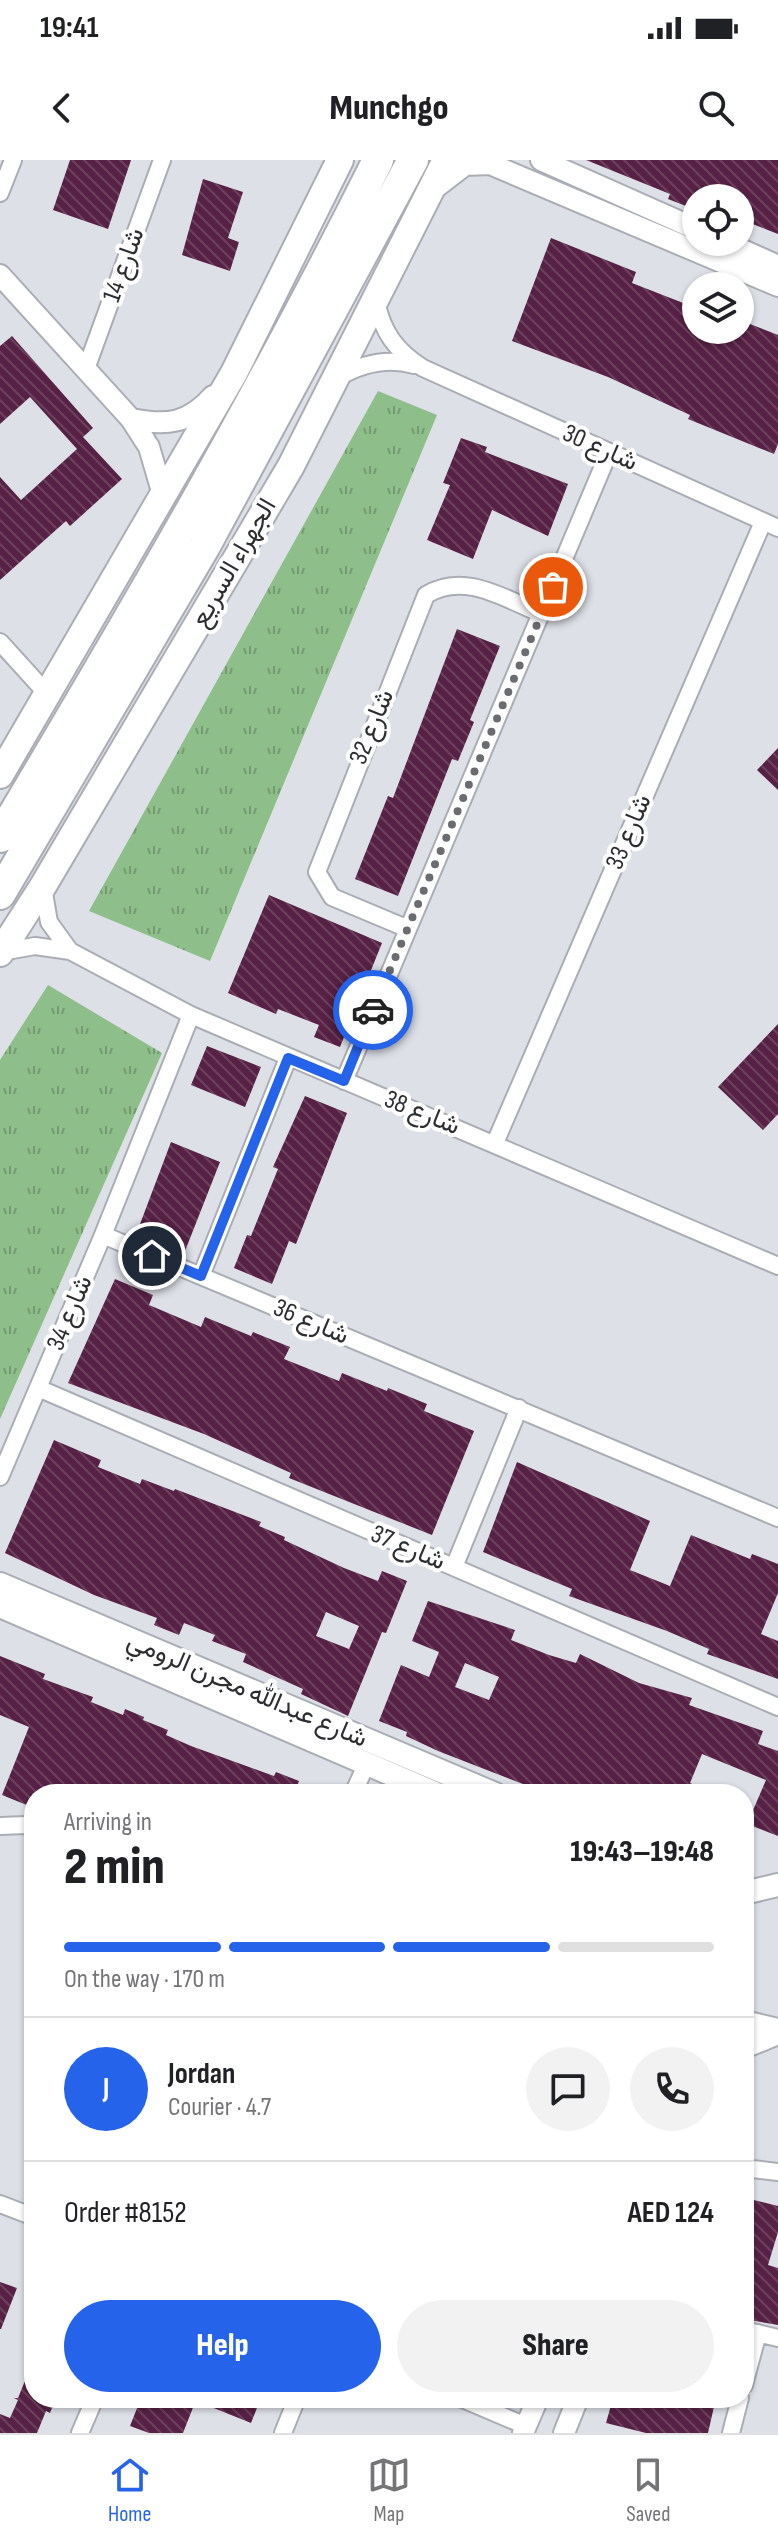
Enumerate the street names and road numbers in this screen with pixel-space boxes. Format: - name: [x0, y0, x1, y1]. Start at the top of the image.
- street label: شارع 14: [96, 224, 153, 307]
- street label: شارع 30: [557, 418, 642, 479]
- street label: الجهراء السريع: [185, 493, 284, 634]
- street label: شارع 32: [343, 685, 402, 769]
- street label: شارع 33: [599, 790, 659, 874]
- street label: شارع 38: [379, 1084, 464, 1143]
- street label: شارع 34: [40, 1271, 100, 1355]
- street label: شارع 36: [268, 1292, 353, 1353]
- street label: شارع 37: [366, 1519, 450, 1578]
- street label: شارع عبدالله مجرن الرومي: [121, 1624, 372, 1758]

